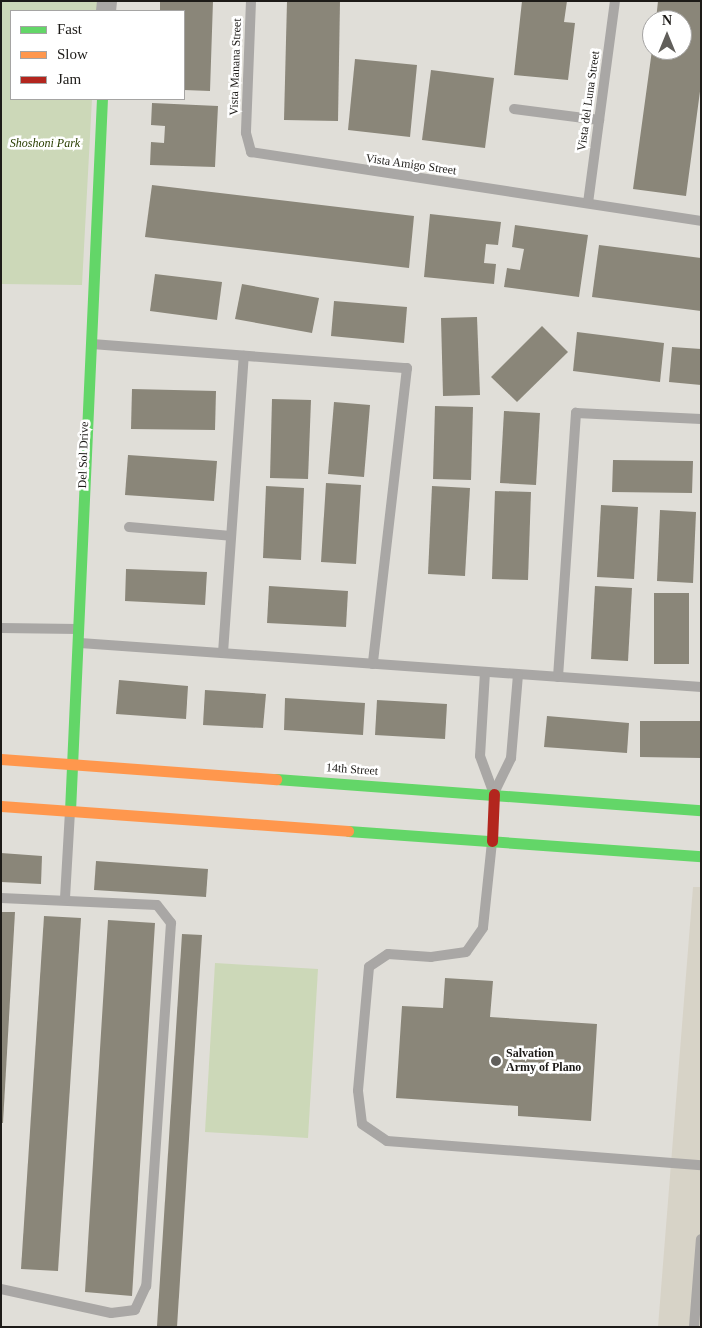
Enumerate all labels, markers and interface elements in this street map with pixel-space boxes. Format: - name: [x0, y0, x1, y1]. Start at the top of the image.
- legend: [10, 10, 185, 100]
- north arrow: [642, 10, 692, 60]
- text: N: [662, 13, 672, 28]
- street label: Vista Manana Street: [227, 18, 245, 116]
- text: Fast: [57, 21, 82, 37]
- text: Slow: [57, 46, 88, 62]
- street label: Vista del Luna Street: [575, 50, 603, 152]
- text: Jam: [57, 71, 81, 87]
- park label: Shoshoni Park: [10, 137, 80, 151]
- street label: Vista Amigo Street: [364, 151, 458, 179]
- street label: Del Sol Drive: [76, 421, 92, 489]
- street label: 14th Street: [325, 761, 379, 779]
- place label: Salvation Army of Plano: [506, 1047, 581, 1075]
- marker: Salvation Army of Plano: [490, 1055, 502, 1067]

